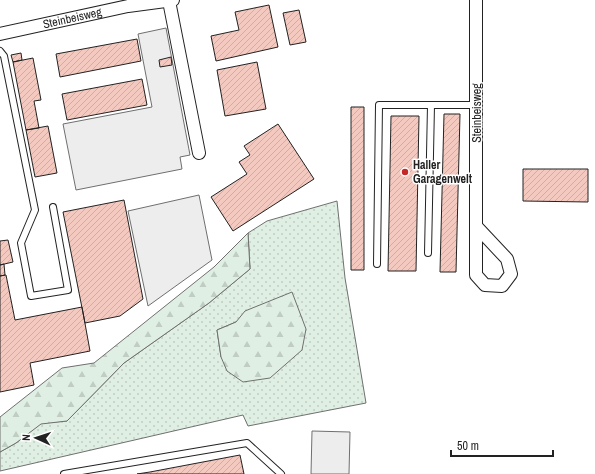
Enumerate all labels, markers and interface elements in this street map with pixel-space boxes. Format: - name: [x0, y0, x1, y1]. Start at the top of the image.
- street label: Steinbeisweg: [41, 4, 104, 32]
- street label: Steinbeisweg: [469, 83, 485, 143]
- place label: Haller Garagenwelt: [413, 157, 473, 187]
- marker: Haller Garagenwelt: [400, 167, 410, 177]
- north arrow: [16, 418, 56, 458]
- scale bar: [451, 432, 553, 458]
- text: N: [19, 434, 33, 441]
- text: 50 m: [457, 438, 479, 454]

